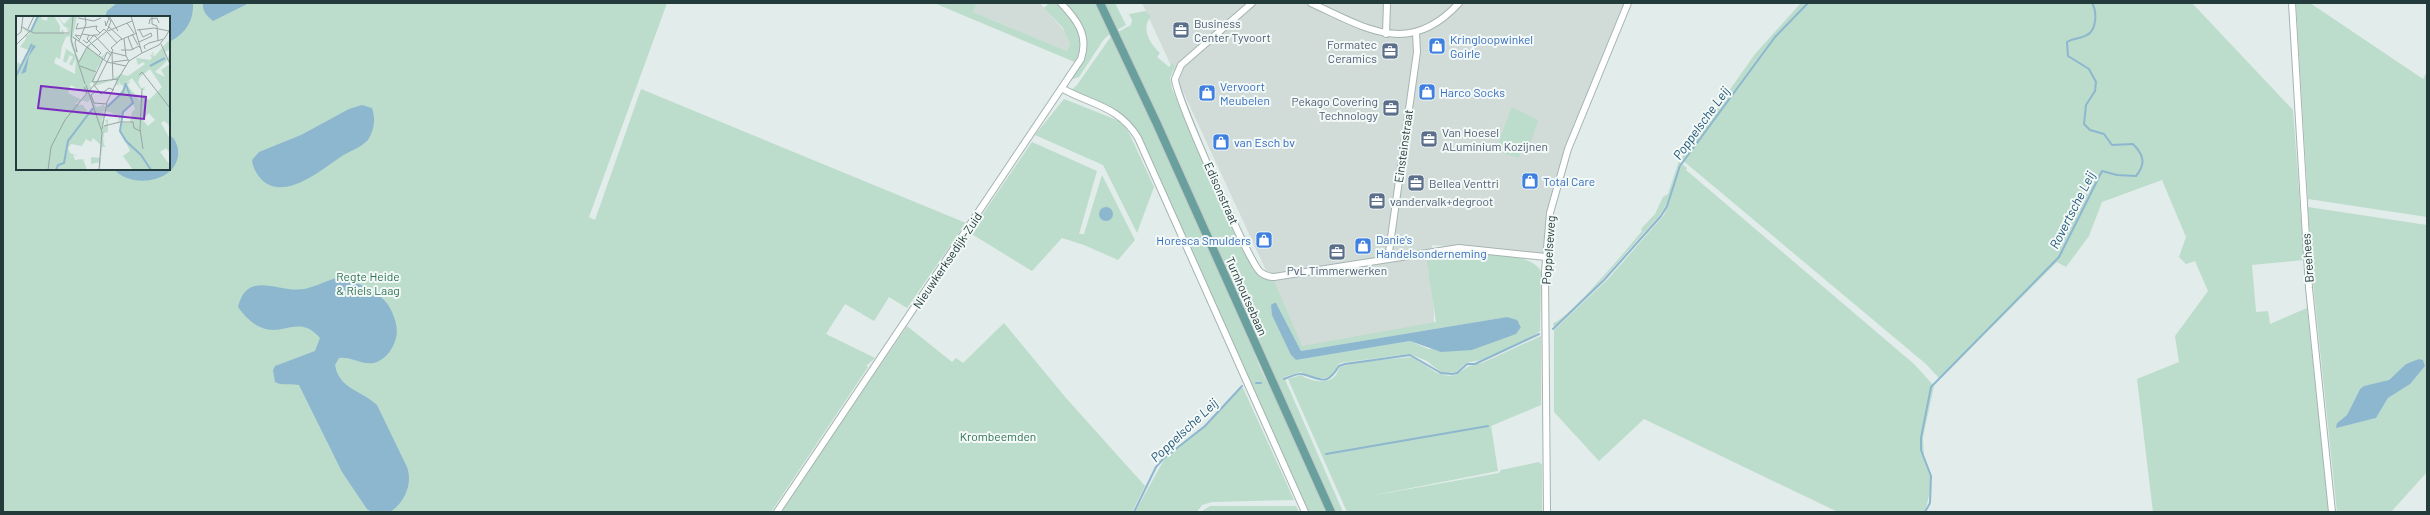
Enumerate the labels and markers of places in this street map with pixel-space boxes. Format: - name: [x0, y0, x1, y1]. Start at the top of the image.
- place label: Business Center Tyvoort: [1194, 16, 1271, 44]
- office icon: Business Center Tyvoort: [1171, 20, 1191, 40]
- place label: Kringloopwinkel Goirle: [1450, 32, 1533, 60]
- shop icon: Kringloopwinkel Goirle: [1427, 36, 1447, 56]
- place label: Formatec Ceramics: [1327, 37, 1377, 65]
- office icon: Formatec Ceramics: [1380, 41, 1400, 61]
- place label: Vervoort Meubelen: [1220, 79, 1270, 107]
- shop icon: Harco Socks: [1417, 82, 1437, 102]
- shop icon: Vervoort Meubelen: [1197, 83, 1217, 103]
- place label: Harco Socks: [1440, 85, 1505, 99]
- place label: Pekago Covering Technology: [1292, 94, 1378, 122]
- office icon: Pekago Covering Technology: [1381, 98, 1401, 118]
- place label: Van Hoesel ALuminium Kozijnen: [1442, 125, 1548, 153]
- office icon: Van Hoesel ALuminium Kozijnen: [1419, 129, 1439, 149]
- shop icon: van Esch bv: [1211, 132, 1231, 152]
- place label: van Esch bv: [1234, 135, 1295, 149]
- shop icon: Total Care: [1520, 171, 1540, 191]
- office icon: Bellea Venttri: [1406, 173, 1426, 193]
- place label: Total Care: [1543, 174, 1595, 188]
- place label: Bellea Venttri: [1429, 176, 1499, 190]
- office icon: vandervalk+degroot: [1367, 191, 1387, 211]
- place label: vandervalk+degroot: [1390, 194, 1493, 208]
- shop icon: Horesca Smulders: [1254, 230, 1274, 250]
- place label: Danie's Handelsonderneming: [1376, 232, 1487, 260]
- place label: Horesca Smulders: [1156, 233, 1251, 247]
- shop icon: Danie's Handelsonderneming: [1353, 236, 1373, 256]
- office icon: PvL Timmerwerken: [1327, 242, 1347, 262]
- place label: PvL Timmerwerken: [1287, 263, 1387, 277]

